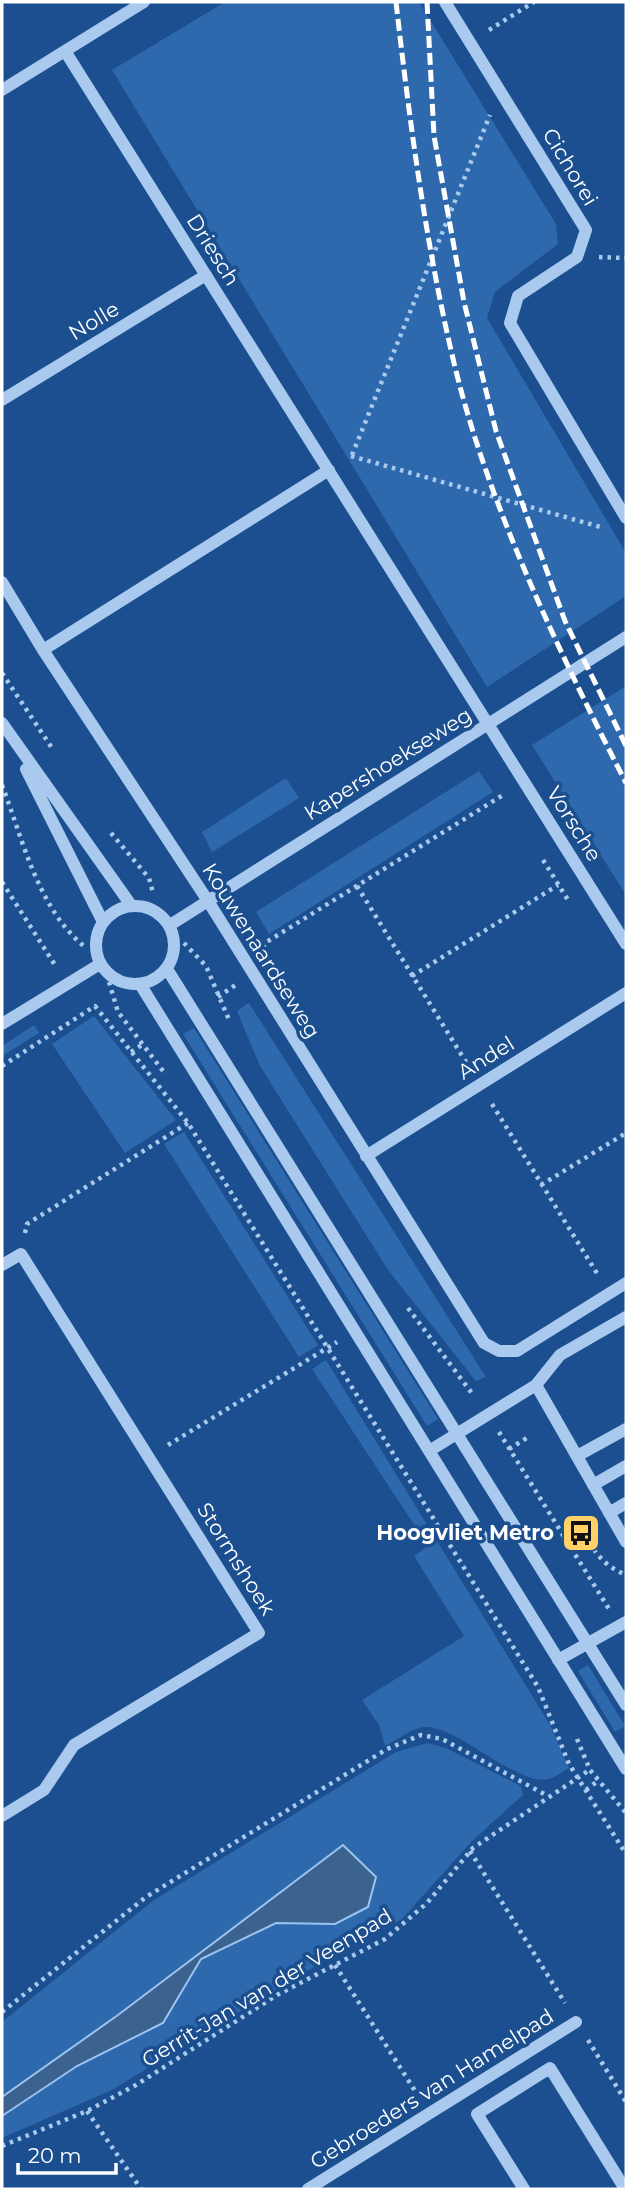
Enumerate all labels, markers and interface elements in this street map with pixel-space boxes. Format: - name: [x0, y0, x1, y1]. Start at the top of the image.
- street label: Cichorei: [538, 123, 603, 210]
- street label: Driesch: [182, 209, 245, 290]
- street label: Nolle: [64, 296, 123, 345]
- street label: Kapershoekseweg: [299, 702, 476, 825]
- street label: Vorsche: [542, 782, 607, 866]
- street label: Kouwenaardseweg: [197, 859, 326, 1043]
- street label: Andel: [453, 1031, 519, 1085]
- street label: Stormshoek: [192, 1498, 281, 1620]
- bus stop icon: Hoogvliet Metro: [560, 1512, 602, 1554]
- place label: Hoogvliet Metro: [376, 1520, 554, 1545]
- street label: Gerrit-Jan van der Veenpad: [137, 1903, 396, 2072]
- street label: Gebroeders van Hamelpad: [305, 2003, 558, 2174]
- scale bar: [18, 2132, 116, 2176]
- text: 20 m: [28, 2143, 82, 2168]

